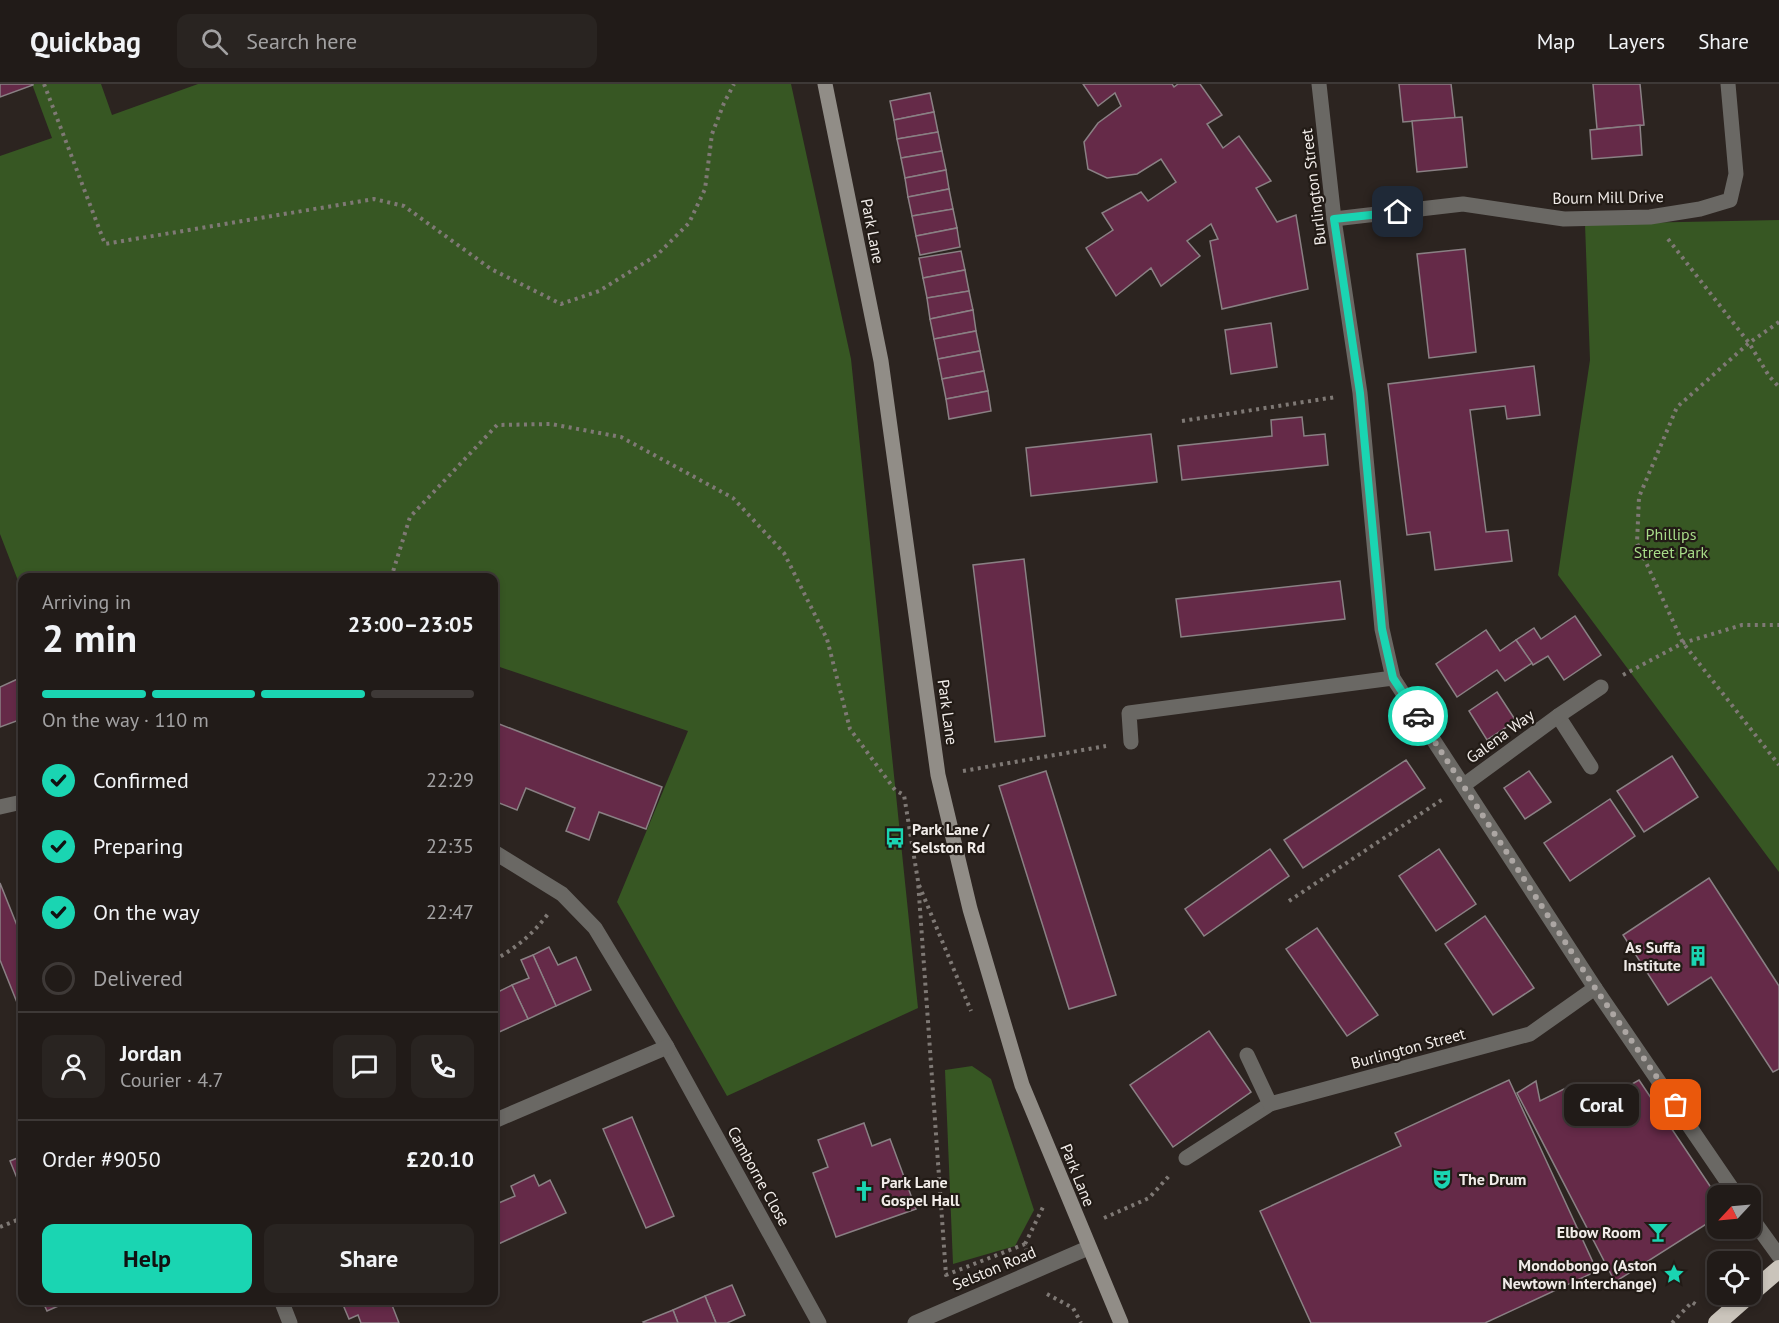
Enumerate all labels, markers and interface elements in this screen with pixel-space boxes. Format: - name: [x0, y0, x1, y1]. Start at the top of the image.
- search box: [177, 14, 597, 68]
- text: Quickbag: [30, 23, 141, 60]
- icon: search: [198, 25, 231, 58]
- text: Search here: [246, 27, 357, 55]
- text: Map: [1537, 28, 1575, 55]
- text: Layers: [1608, 28, 1665, 55]
- text: Share: [1698, 28, 1749, 55]
- street label: Burlington Street: [1296, 127, 1330, 246]
- pin: [1372, 186, 1423, 237]
- street label: Bourn Mill Drive: [1552, 186, 1664, 208]
- icon: home: [1381, 195, 1414, 228]
- street label: Park Lane: [857, 197, 889, 265]
- park label: Phillips Street Park: [1634, 524, 1709, 562]
- text: Arriving in: [42, 589, 131, 615]
- text: 23:00–23:05: [348, 610, 474, 638]
- text: 2 min: [42, 612, 137, 663]
- street label: Park Lane: [934, 678, 962, 746]
- courier: [1388, 686, 1448, 746]
- icon: car: [1402, 700, 1435, 733]
- street label: Galena Way: [1462, 704, 1538, 767]
- text: On the way · 110 m: [42, 707, 209, 733]
- icon: check: [42, 764, 75, 797]
- text: Confirmed: [93, 766, 189, 794]
- text: 22:29: [426, 767, 474, 793]
- place label: Park Lane / Selston Rd: [912, 819, 990, 857]
- bus stop icon: Park Lane / Selston Rd: [883, 826, 907, 850]
- icon: check: [42, 830, 75, 863]
- text: Preparing: [93, 832, 183, 860]
- text: 22:35: [426, 833, 474, 859]
- icon: check: [42, 896, 75, 929]
- text: On the way: [93, 898, 200, 926]
- text: 22:47: [426, 899, 474, 925]
- place label: As Suffa Institute: [1623, 937, 1681, 975]
- building icon: As Suffa Institute: [1686, 944, 1710, 968]
- text: Delivered: [93, 964, 183, 992]
- street label: Burlington Street: [1349, 1023, 1468, 1073]
- button: person: [42, 1035, 105, 1098]
- button: chat: [333, 1035, 396, 1098]
- button: phone: [411, 1035, 474, 1098]
- text: Jordan: [120, 1039, 182, 1067]
- text: Courier · 4.7: [120, 1067, 223, 1093]
- pin: [1650, 1079, 1701, 1130]
- callout: Coral: [1565, 1084, 1640, 1126]
- icon: bag: [1659, 1088, 1692, 1121]
- text: Coral: [1579, 1092, 1624, 1118]
- street label: Camborne Close: [723, 1123, 795, 1229]
- street label: Park Lane: [1056, 1141, 1100, 1209]
- text: Order #9050: [42, 1145, 161, 1173]
- text: £20.10: [406, 1145, 474, 1173]
- theatre icon: The Drum: [1430, 1167, 1454, 1191]
- place label: The Drum: [1459, 1169, 1527, 1189]
- place label: Park Lane Gospel Hall: [881, 1172, 960, 1210]
- church icon: Park Lane Gospel Hall: [852, 1179, 876, 1203]
- north arrow: [1707, 1185, 1761, 1239]
- map controls: [1707, 1185, 1761, 1305]
- bar icon: Elbow Room: [1646, 1220, 1670, 1244]
- place label: Elbow Room: [1557, 1222, 1641, 1242]
- button: Help: [42, 1224, 252, 1293]
- button: Share: [264, 1224, 474, 1293]
- street label: Selston Road: [949, 1241, 1039, 1295]
- button: locate: [1707, 1251, 1761, 1305]
- place label: Mondobongo (Aston Newtown Interchange): [1502, 1255, 1657, 1293]
- place icon: Mondobongo (Aston Newtown Interchange): [1662, 1262, 1686, 1286]

